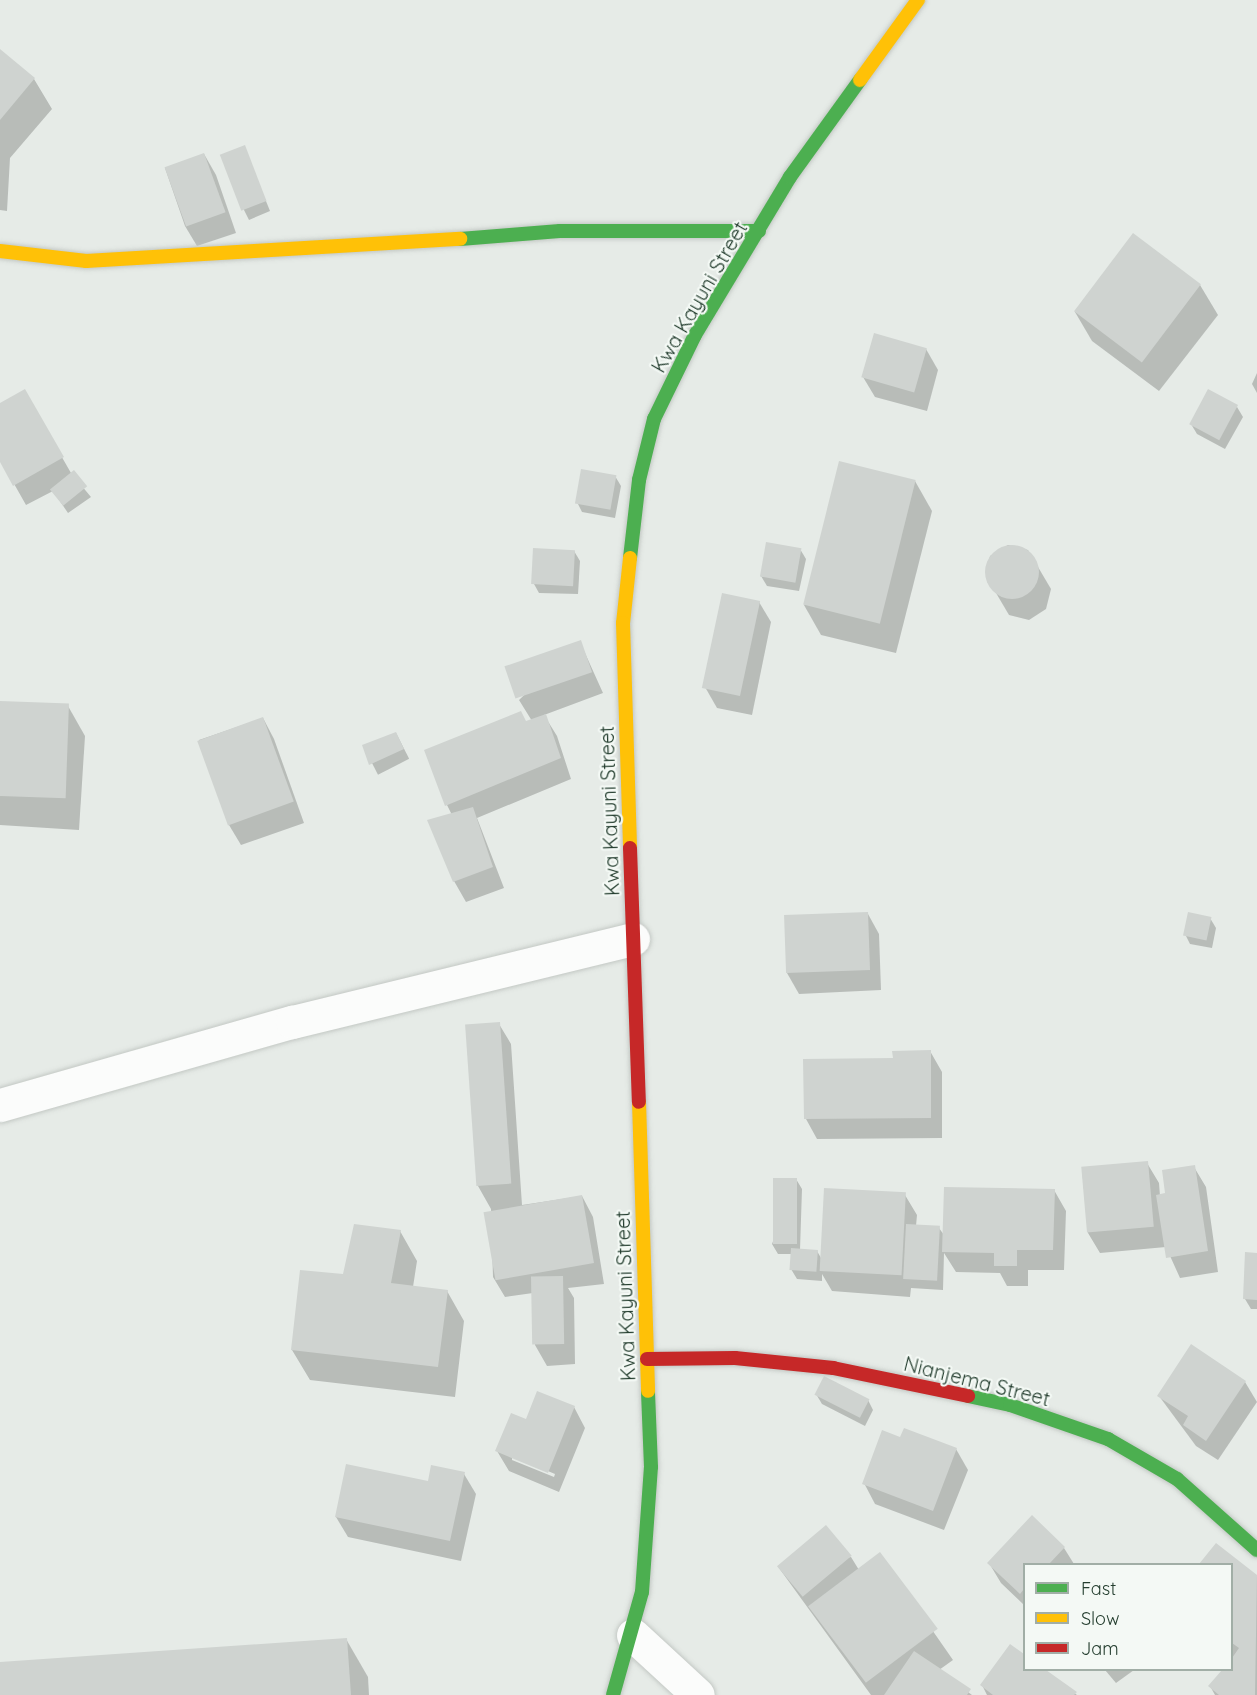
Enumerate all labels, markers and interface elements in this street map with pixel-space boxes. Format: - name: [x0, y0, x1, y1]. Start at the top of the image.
- street label: Kwa Kayuni Street: [646, 217, 752, 377]
- street label: Kwa Kayuni Street: [594, 726, 624, 896]
- street label: Kwa Kayuni Street: [610, 1211, 640, 1381]
- street label: Nianjema Street: [901, 1351, 1053, 1411]
- legend: [1023, 1563, 1233, 1671]
- text: Fast: [1081, 1577, 1116, 1600]
- text: Slow: [1081, 1607, 1119, 1630]
- text: Jam: [1081, 1637, 1119, 1660]

